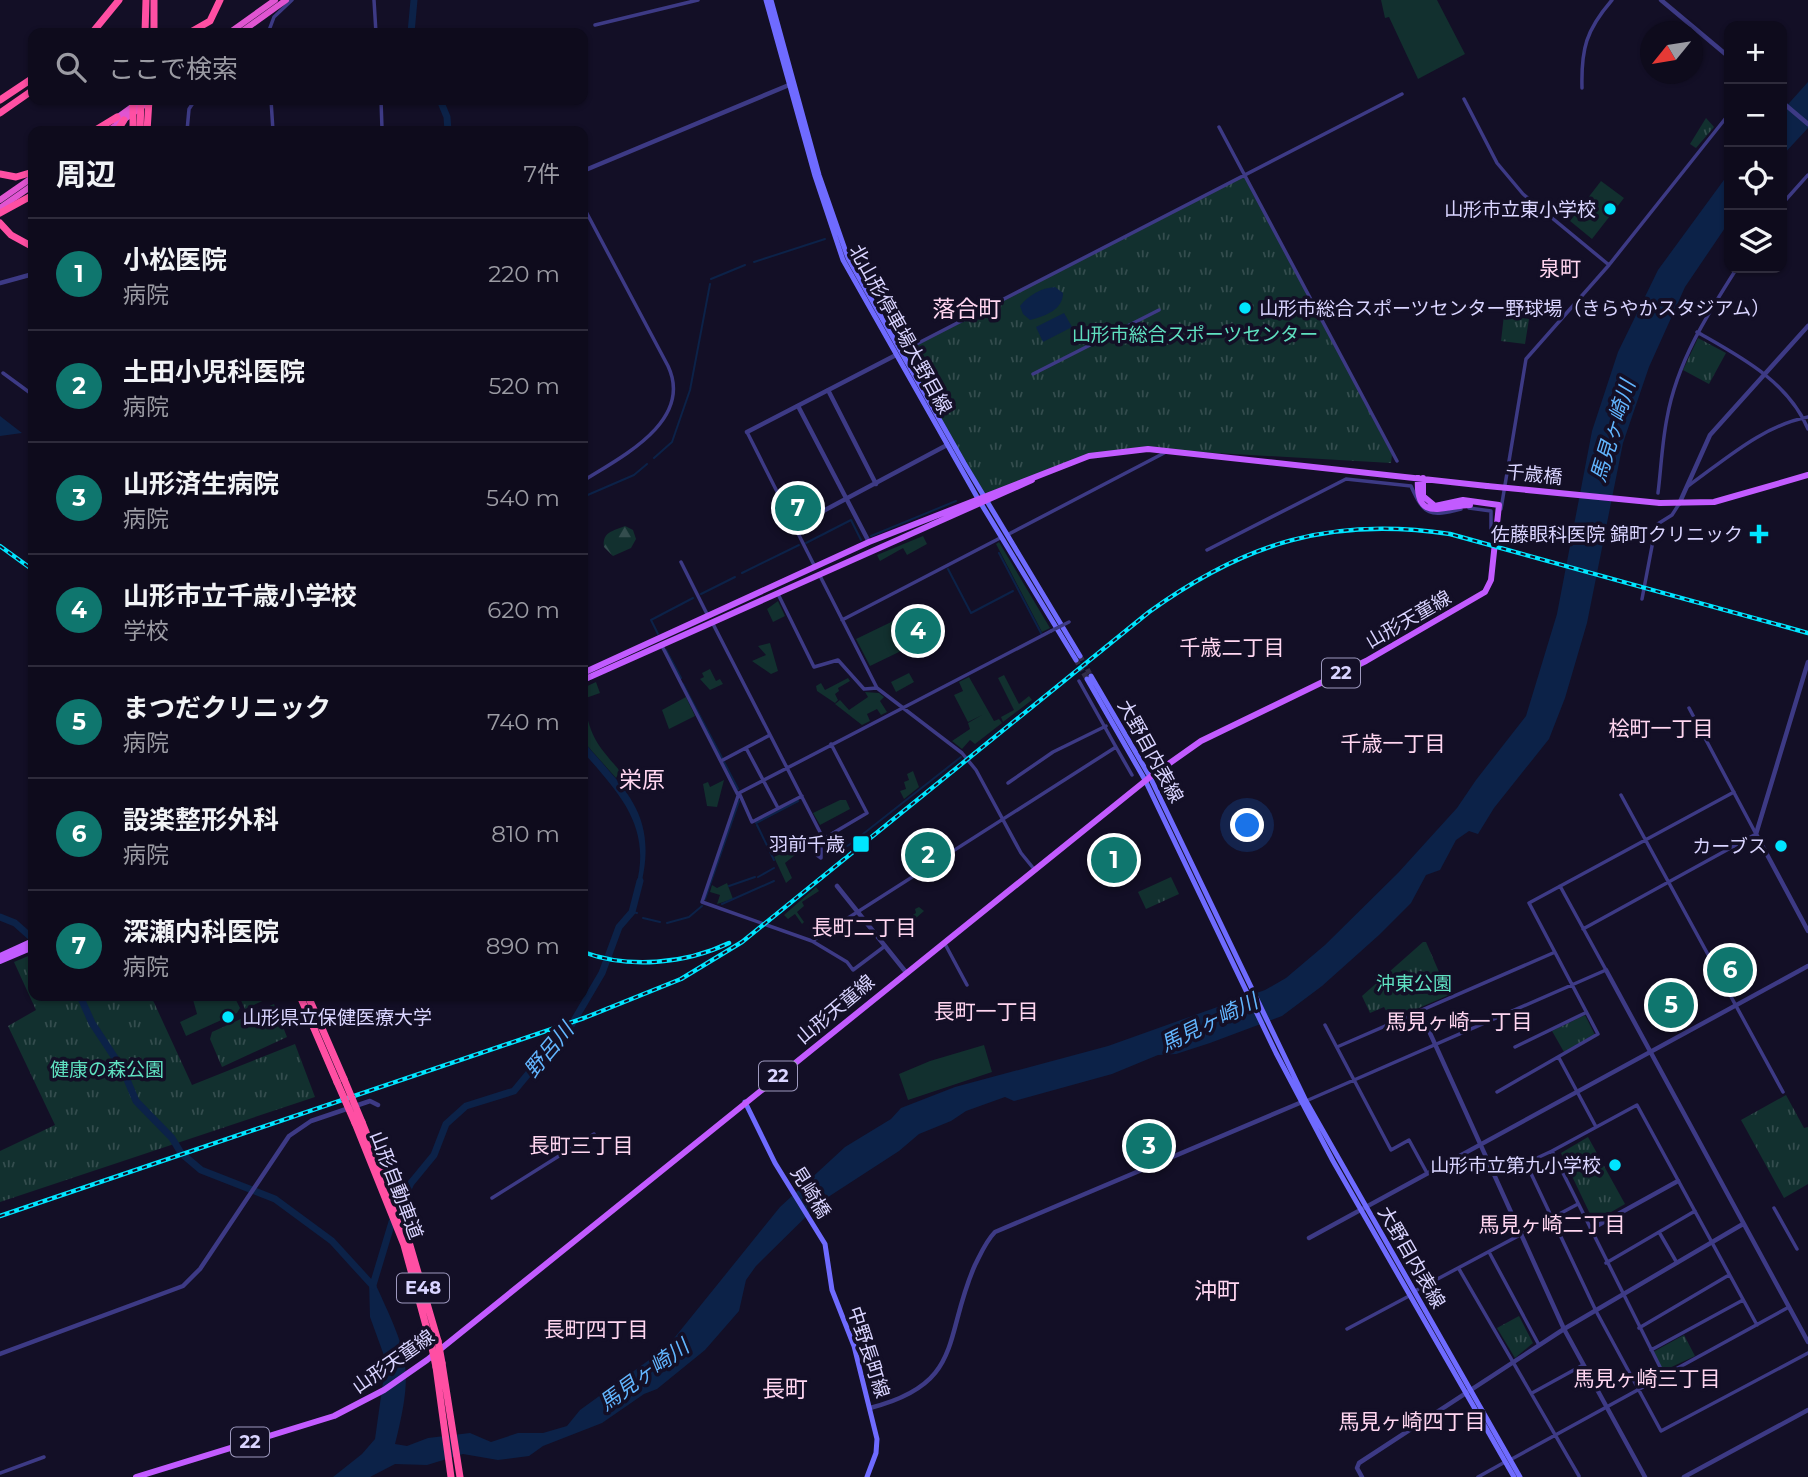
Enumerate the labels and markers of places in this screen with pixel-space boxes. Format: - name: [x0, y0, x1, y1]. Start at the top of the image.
- place label: 山形市立東小学校: [1444, 198, 1596, 221]
- marker: 山形市立東小学校: [1602, 201, 1618, 217]
- place label: 山形市総合スポーツセンター野球場（きらやかスタジアム）: [1259, 297, 1770, 320]
- marker: 山形市総合スポーツセンター野球場（きらやかスタジアム）: [1237, 300, 1253, 316]
- pin: 7: [775, 482, 821, 534]
- place label: 佐藤眼科医院 錦町クリニック: [1491, 523, 1743, 546]
- marker: 佐藤眼科医院 錦町クリニック: [1749, 524, 1769, 544]
- pin: 4: [895, 605, 941, 657]
- pin: 2: [905, 829, 951, 881]
- place label: 羽前千歳: [769, 833, 845, 856]
- marker: 羽前千歳: [851, 834, 871, 854]
- pin: 1: [1091, 834, 1137, 886]
- place label: カーブス: [1692, 835, 1767, 858]
- marker: カーブス: [1773, 838, 1789, 854]
- pin: 6: [1707, 944, 1753, 996]
- pin: 5: [1648, 979, 1694, 1031]
- place label: 山形県立保健医療大学: [242, 1006, 432, 1029]
- marker: 山形県立保健医療大学: [220, 1009, 236, 1025]
- pin: 3: [1126, 1120, 1172, 1172]
- place label: 山形市立第九小学校: [1430, 1154, 1601, 1177]
- marker: 山形市立第九小学校: [1607, 1157, 1623, 1173]

